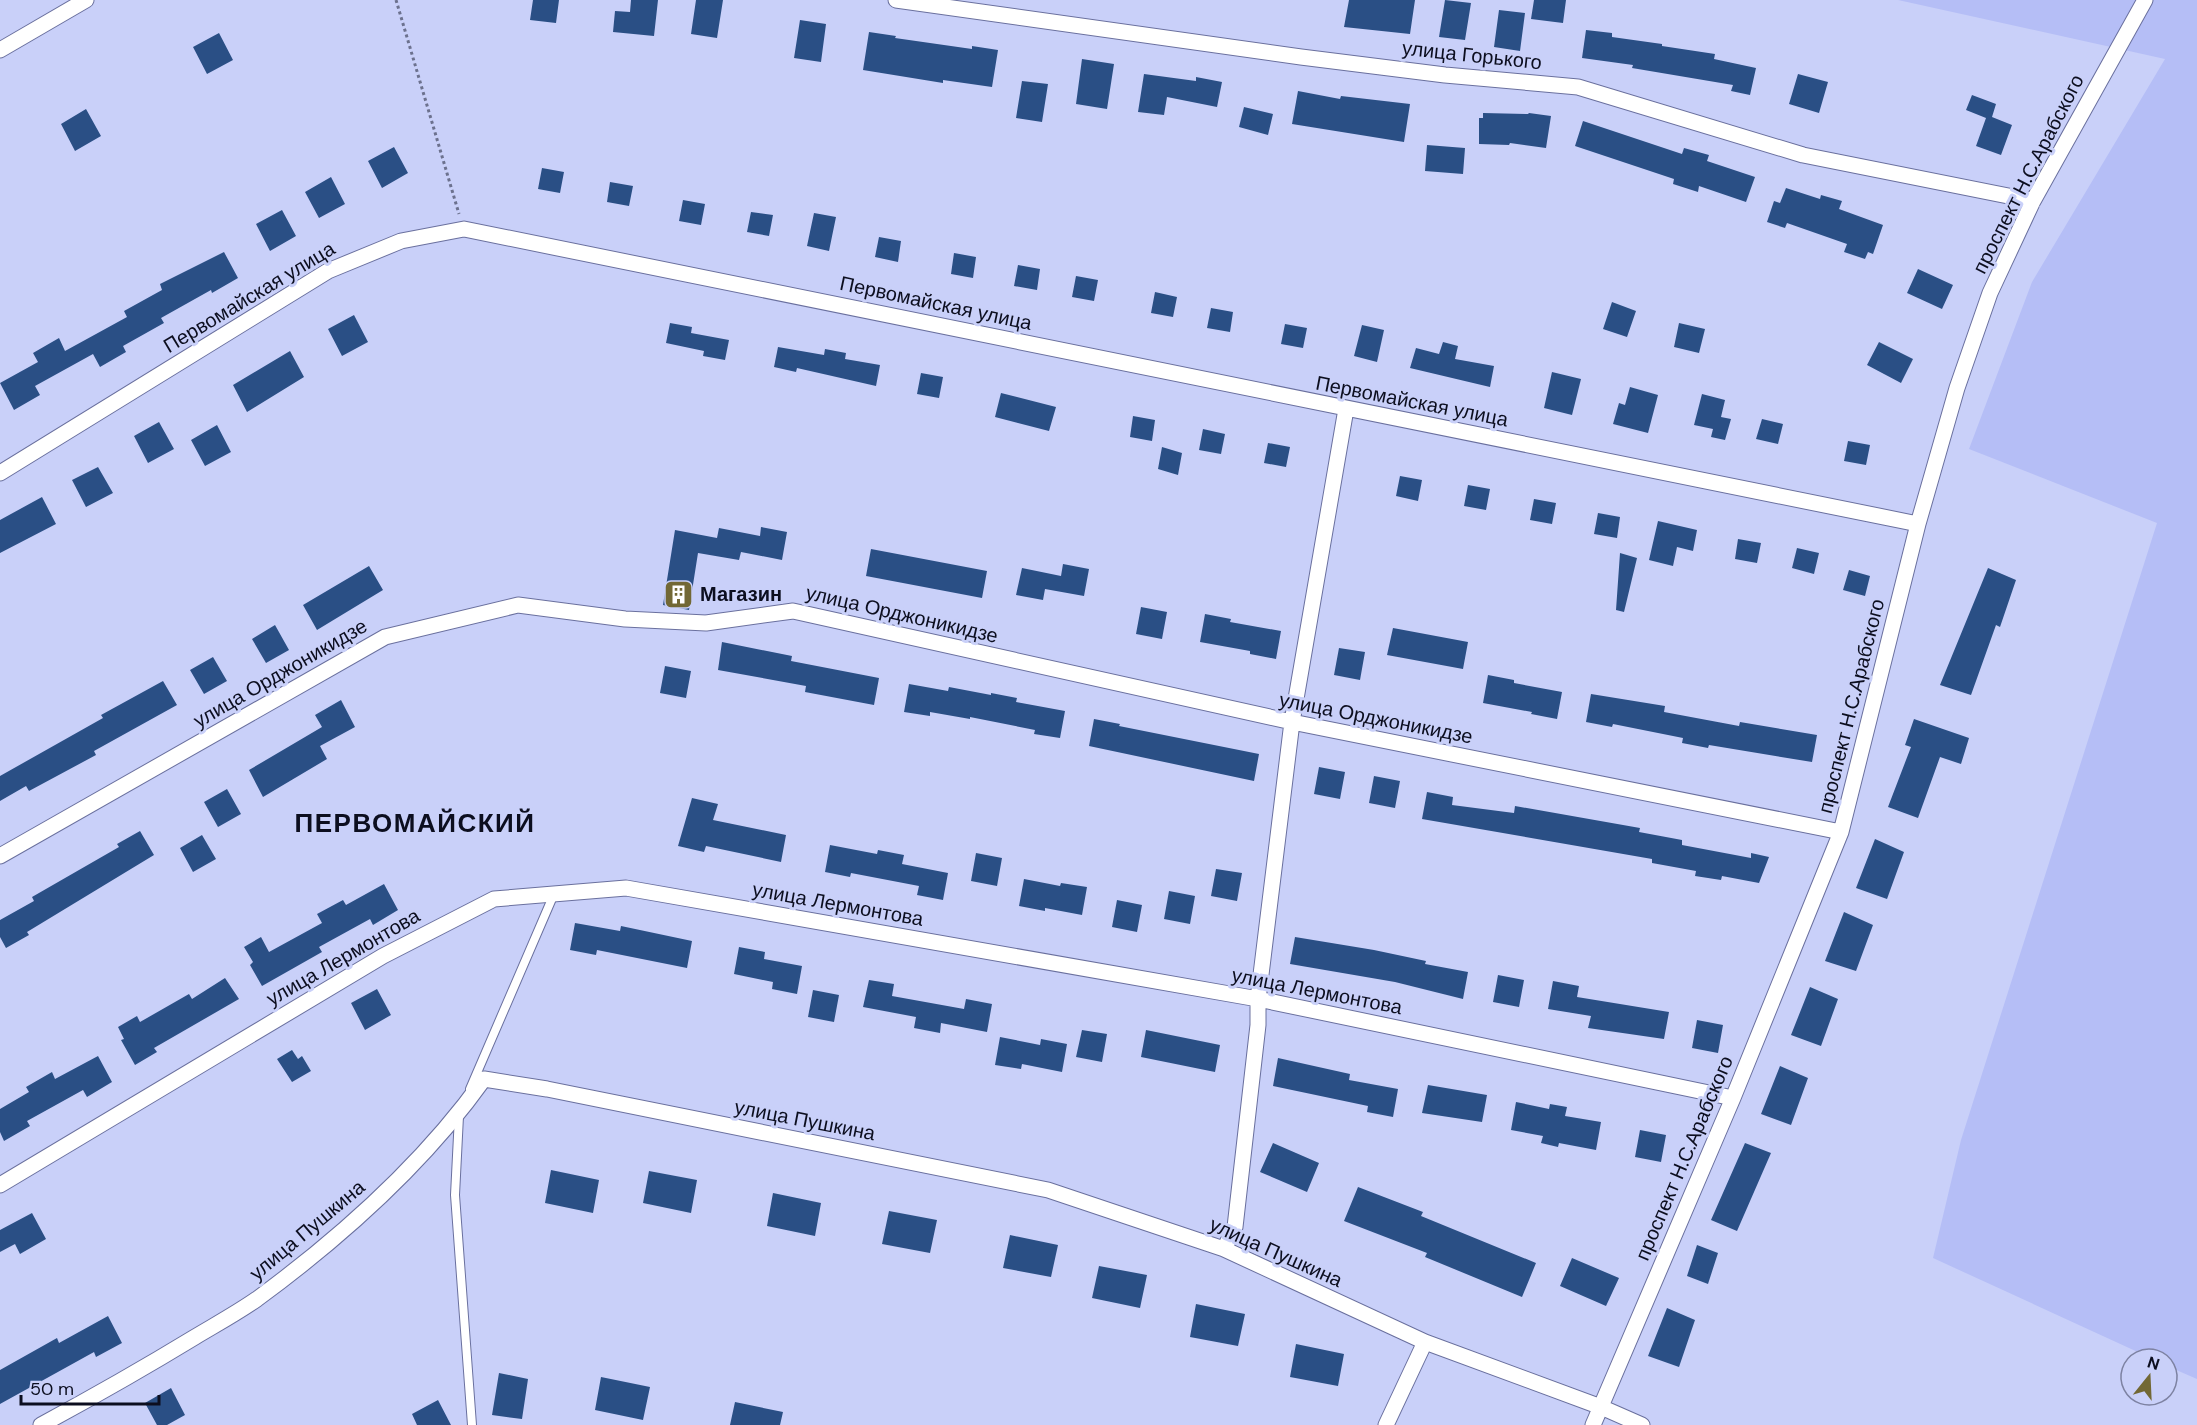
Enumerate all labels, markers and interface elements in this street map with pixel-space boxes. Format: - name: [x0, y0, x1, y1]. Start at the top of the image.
- street label: улица Горького: [1401, 35, 1543, 75]
- street label: проспект Н.С.Арабского: [1966, 70, 2090, 278]
- street label: Первомайская улица: [158, 235, 340, 359]
- street label: Первомайская улица: [838, 270, 1035, 336]
- street label: Первомайская улица: [1313, 370, 1511, 433]
- building icon: Магазин: [663, 578, 695, 610]
- street label: улица Орджоникидзе: [803, 579, 1001, 649]
- place label: Магазин: [700, 581, 782, 607]
- street label: проспект Н.С.Арабского: [1812, 596, 1890, 816]
- street label: улица Орджоникидзе: [188, 613, 372, 733]
- street label: улица Орджоникидзе: [1277, 686, 1475, 750]
- district label: ПЕРВОМАЙСКИЙ: [295, 806, 535, 840]
- street label: улица Лермонтова: [750, 876, 926, 932]
- street label: улица Лермонтова: [262, 902, 425, 1012]
- street label: улица Лермонтова: [1230, 962, 1405, 1020]
- street label: проспект Н.С.Арабского: [1629, 1052, 1739, 1264]
- street label: улица Пушкина: [732, 1094, 878, 1147]
- street label: улица Пушкина: [244, 1174, 371, 1286]
- street label: улица Пушкина: [1205, 1211, 1347, 1293]
- north arrow: [2119, 1347, 2179, 1407]
- text: N: [2145, 1351, 2162, 1375]
- scale bar: [21, 1368, 159, 1406]
- text: 50 m: [30, 1377, 74, 1401]

